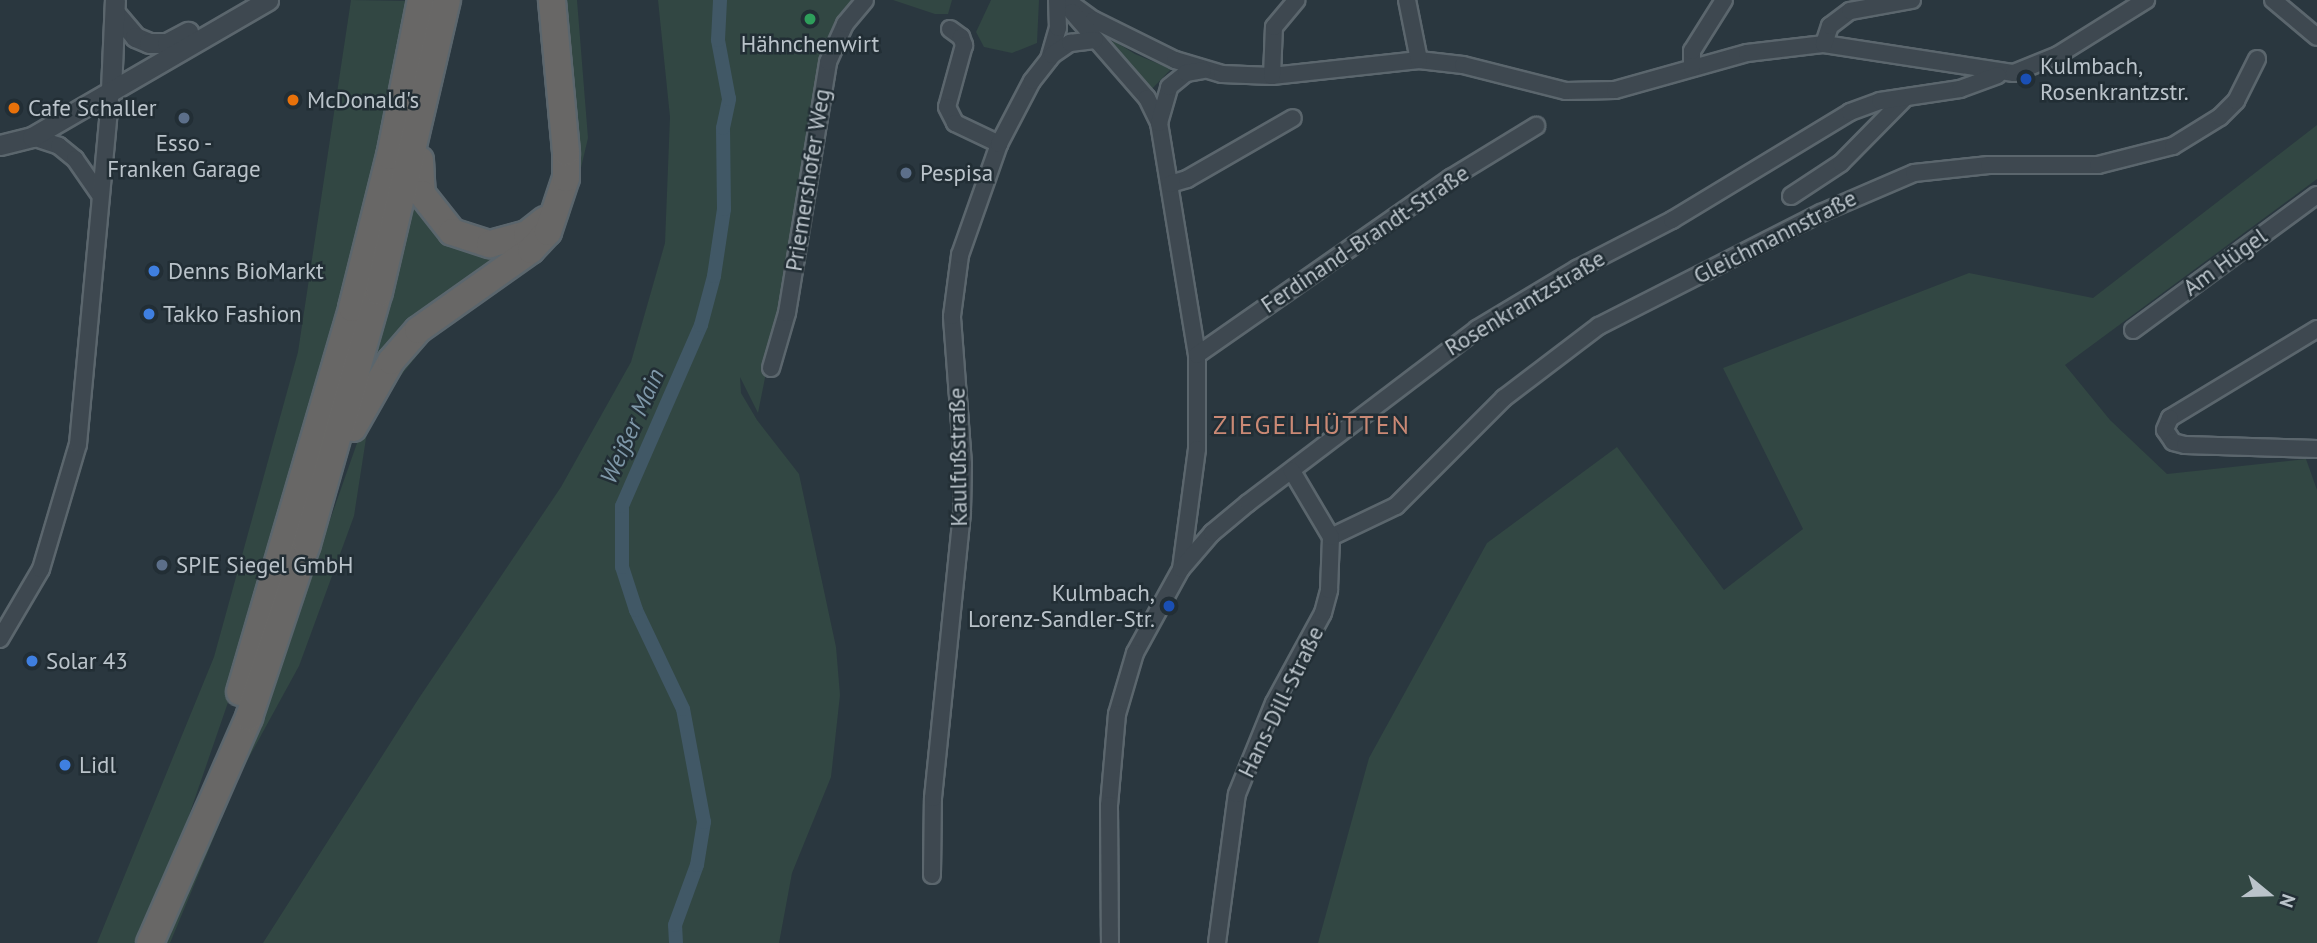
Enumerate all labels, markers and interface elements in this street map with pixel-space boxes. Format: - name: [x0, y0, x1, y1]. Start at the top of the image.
- marker: Hähnchenwirt: [802, 11, 818, 27]
- place label: Hähnchenwirt: [741, 30, 879, 58]
- place label: Kulmbach, Rosenkrantzstr.: [2040, 52, 2189, 106]
- marker: Kulmbach, Rosenkrantzstr.: [2018, 71, 2034, 87]
- place label: McDonald's: [307, 86, 419, 114]
- street label: Priemershofer Weg: [780, 87, 836, 273]
- marker: McDonald's: [285, 92, 301, 108]
- place label: Cafe Schaller: [28, 94, 157, 122]
- marker: Cafe Schaller: [6, 100, 22, 116]
- marker: Esso - Franken Garage: [176, 110, 192, 126]
- place label: Esso - Franken Garage: [107, 129, 261, 183]
- place label: Pespisa: [920, 159, 993, 187]
- street label: Ferdinand-Brandt-Straße: [1256, 159, 1474, 319]
- marker: Pespisa: [898, 165, 914, 181]
- street label: Gleichmannstraße: [1689, 184, 1861, 290]
- street label: Am Hügel: [2178, 222, 2272, 302]
- street label: Rosenkrantzstraße: [1440, 244, 1610, 362]
- place label: Denns BioMarkt: [168, 257, 324, 285]
- marker: Denns BioMarkt: [146, 263, 162, 279]
- place label: Takko Fashion: [163, 300, 302, 328]
- marker: Takko Fashion: [141, 306, 157, 322]
- water label: Weißer Main: [594, 364, 670, 488]
- street label: Kaulfußstraße: [943, 387, 973, 527]
- district label: ZIEGELHÜTTEN: [1214, 409, 1410, 441]
- place label: SPIE Siegel GmbH: [176, 551, 354, 579]
- marker: SPIE Siegel GmbH: [154, 557, 170, 573]
- place label: Kulmbach, Lorenz-Sandler-Str.: [968, 579, 1155, 633]
- marker: Kulmbach, Lorenz-Sandler-Str.: [1161, 598, 1177, 614]
- street label: Hans-Dill-Straße: [1232, 622, 1330, 782]
- place label: Solar 43: [46, 647, 128, 675]
- marker: Solar 43: [24, 653, 40, 669]
- place label: Lidl: [79, 751, 116, 779]
- marker: Lidl: [57, 757, 73, 773]
- north arrow: [2233, 859, 2303, 929]
- text: N: [2274, 891, 2301, 911]

